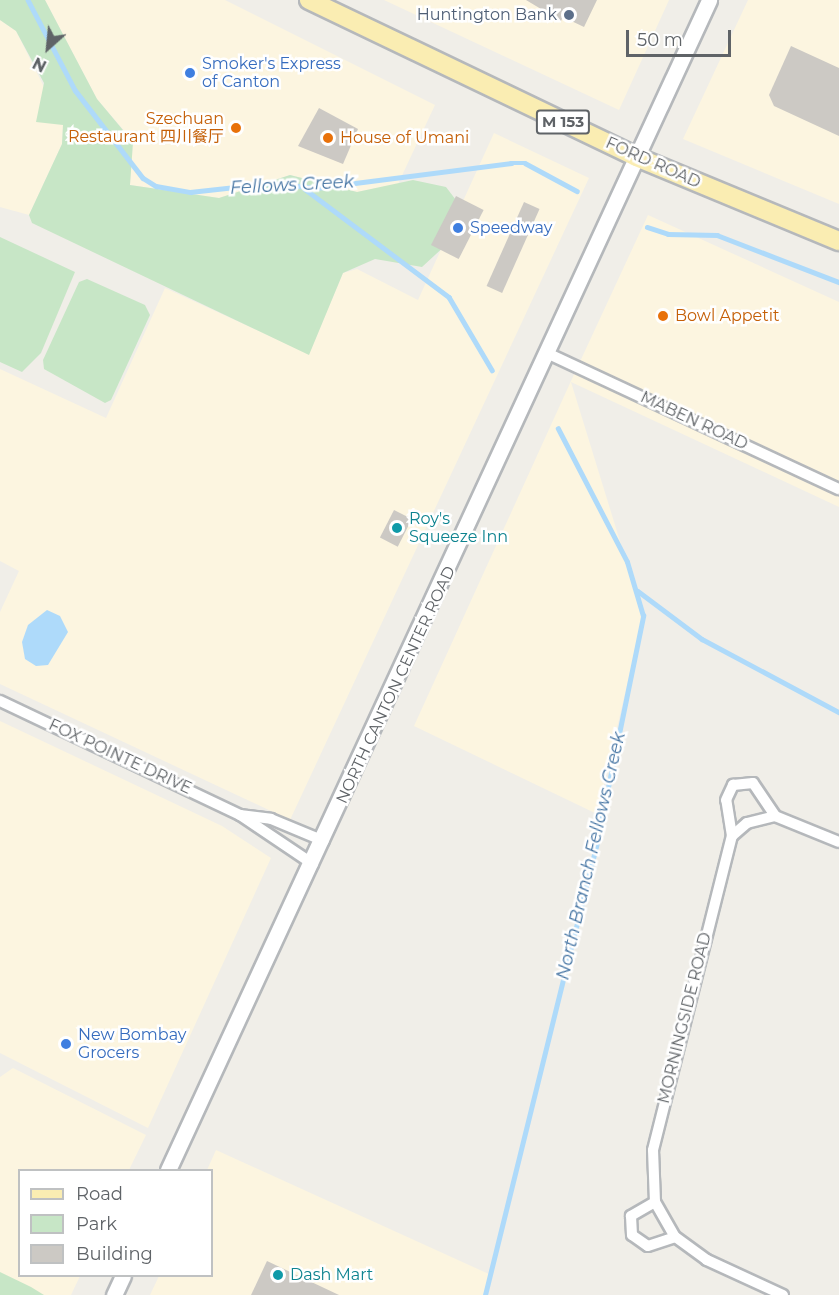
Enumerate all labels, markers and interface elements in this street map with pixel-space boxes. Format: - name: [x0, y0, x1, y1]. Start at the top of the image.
- place label: Huntington Bank: [417, 5, 557, 25]
- marker: Huntington Bank: [562, 8, 576, 22]
- north arrow: [18, 18, 78, 78]
- scale bar: [629, 18, 734, 56]
- text: 50 m: [637, 29, 683, 51]
- text: N: [30, 53, 50, 76]
- place label: Smoker's Express of Canton: [202, 54, 341, 92]
- marker: Smoker's Express of Canton: [183, 66, 197, 80]
- place label: Szechuan Restaurant 四川餐厅: [68, 109, 224, 147]
- road number: M 153: [534, 110, 592, 134]
- marker: Szechuan Restaurant 四川餐厅: [229, 121, 243, 135]
- place label: House of Umani: [340, 128, 469, 148]
- marker: House of Umani: [321, 131, 335, 145]
- street label: FORD ROAD: [603, 134, 703, 192]
- water label: Fellows Creek: [229, 171, 355, 199]
- place label: Speedway: [470, 218, 552, 238]
- marker: Speedway: [451, 221, 465, 235]
- place label: Bowl Appetit: [675, 306, 779, 326]
- marker: Bowl Appetit: [656, 309, 670, 323]
- street label: MABEN ROAD: [637, 388, 751, 454]
- place label: Roy's Squeeze Inn: [409, 509, 508, 547]
- marker: Roy's Squeeze Inn: [390, 521, 404, 535]
- street label: NORTH CANTON CENTER ROAD: [332, 563, 460, 807]
- street label: FOX POINTE DRIVE: [45, 715, 195, 799]
- water label: North Branch Fellows Creek: [552, 730, 630, 982]
- street label: MORNINGSIDE ROAD: [654, 930, 716, 1106]
- place label: New Bombay Grocers: [78, 1025, 186, 1063]
- marker: New Bombay Grocers: [59, 1037, 73, 1051]
- legend: [18, 1169, 213, 1277]
- text: Road: [76, 1183, 123, 1205]
- text: Park: [76, 1213, 117, 1235]
- text: Building: [76, 1243, 153, 1265]
- place label: Dash Mart: [290, 1265, 373, 1285]
- marker: Dash Mart: [271, 1268, 285, 1282]

